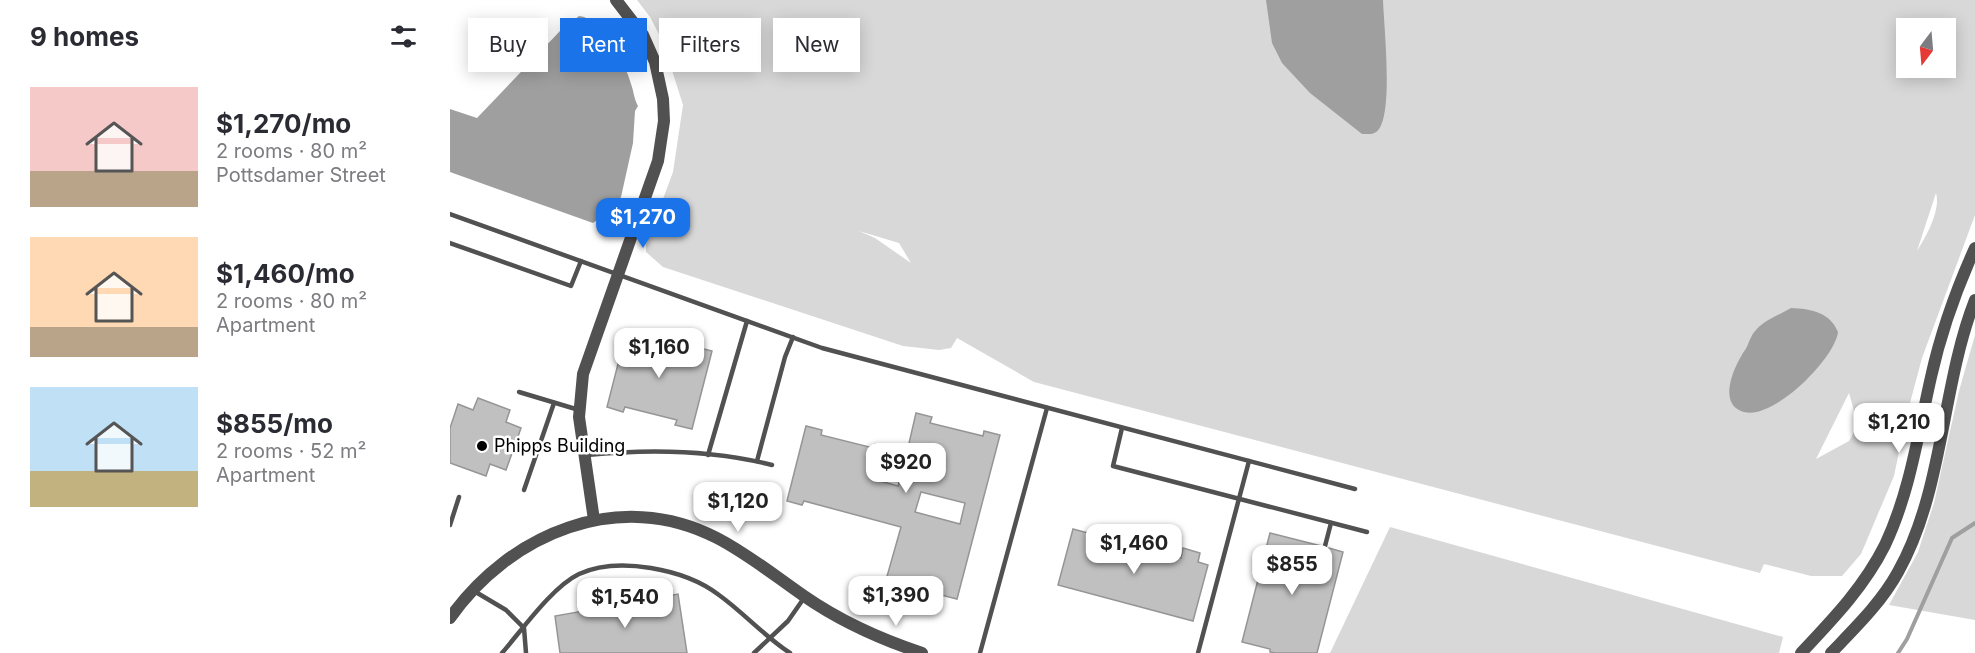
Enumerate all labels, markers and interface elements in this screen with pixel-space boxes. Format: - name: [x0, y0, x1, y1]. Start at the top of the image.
- chip: Buy: [468, 18, 548, 72]
- chip: Rent: [560, 18, 647, 72]
- chip: Filters: [659, 18, 761, 72]
- chip: New: [773, 18, 860, 72]
- north arrow: [1896, 18, 1956, 78]
- map controls: [1896, 18, 1956, 78]
- icon: filters: [387, 20, 420, 53]
- text: 9 homes: [30, 21, 139, 52]
- text: $1,270/mo: [216, 108, 351, 139]
- icon: home: [78, 111, 150, 183]
- text: 2 rooms · 80 m²: [216, 139, 367, 163]
- text: Pottsdamer Street: [216, 163, 386, 187]
- pin: $1,270: [594, 198, 692, 249]
- text: $1,270: [610, 205, 676, 229]
- text: $1,460/mo: [216, 258, 355, 289]
- icon: home: [78, 261, 150, 333]
- text: 2 rooms · 80 m²: [216, 289, 367, 313]
- text: Apartment: [216, 313, 315, 337]
- pin: $1,160: [610, 328, 708, 379]
- text: $1,160: [628, 335, 690, 359]
- pin: $1,210: [1850, 403, 1948, 454]
- text: $855/mo: [216, 408, 333, 439]
- text: $1,210: [1867, 410, 1931, 434]
- icon: home: [78, 411, 150, 483]
- place label: Phipps Building: [494, 435, 625, 456]
- text: 2 rooms · 52 m²: [216, 439, 366, 463]
- marker: Phipps Building: [475, 439, 489, 453]
- pin: $920: [870, 443, 942, 494]
- text: $920: [880, 450, 932, 474]
- text: Apartment: [216, 463, 315, 487]
- pin: $1,120: [689, 482, 787, 533]
- text: $1,120: [707, 489, 769, 513]
- pin: $1,460: [1085, 524, 1183, 575]
- text: $1,460: [1100, 531, 1168, 555]
- pin: $855: [1256, 545, 1328, 596]
- text: $855: [1266, 552, 1318, 576]
- pin: $1,390: [847, 576, 945, 627]
- pin: $1,540: [576, 578, 674, 629]
- text: $1,390: [862, 583, 930, 607]
- text: $1,540: [591, 585, 659, 609]

